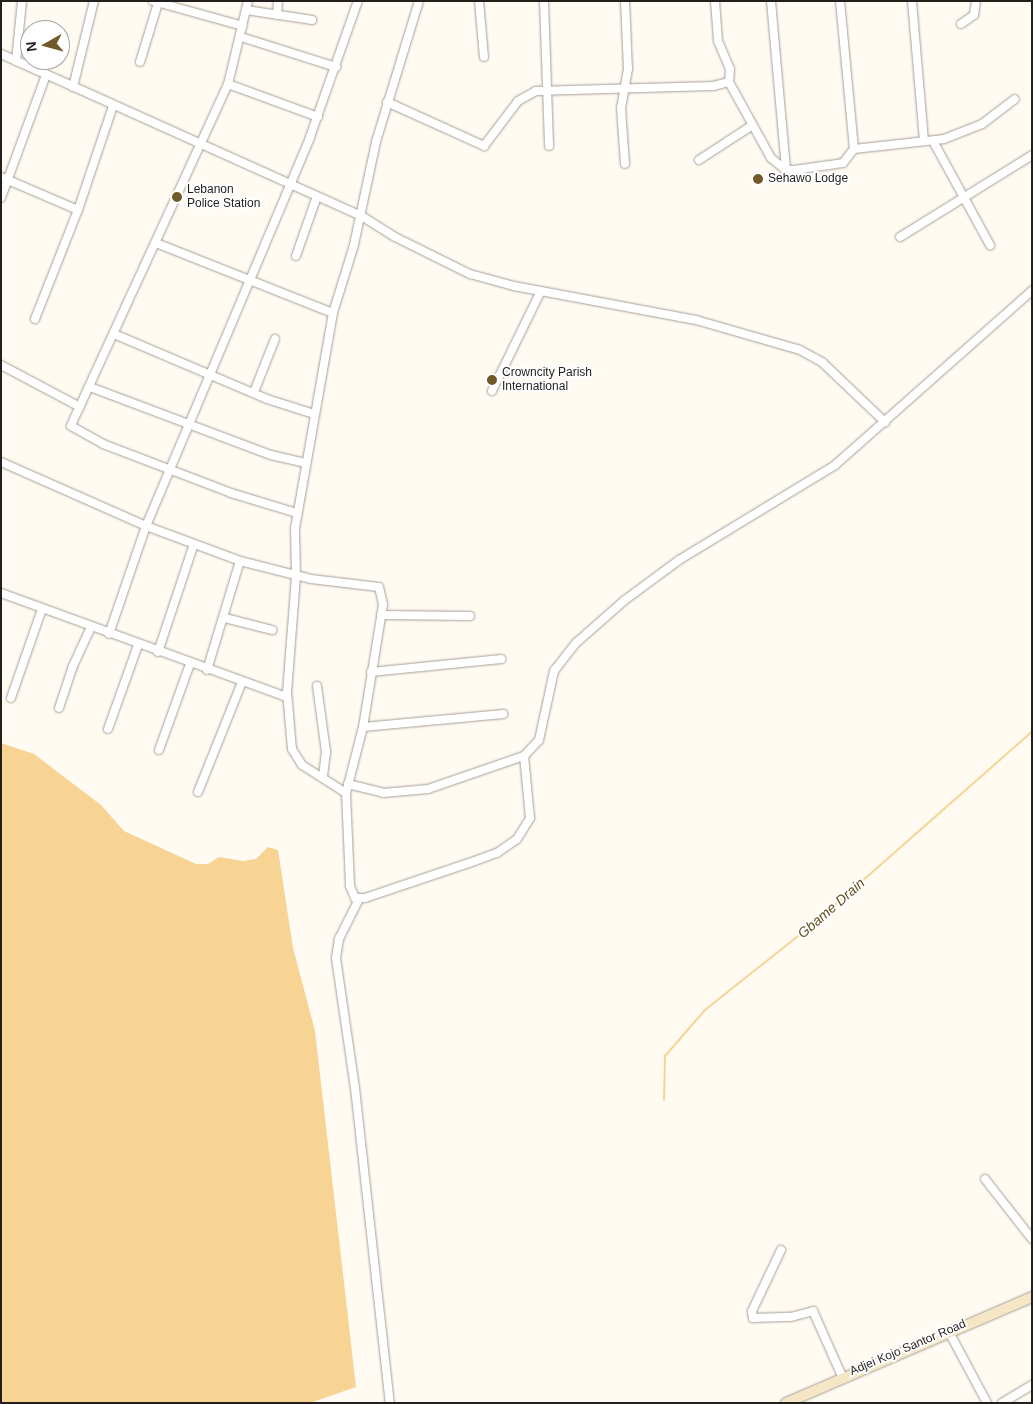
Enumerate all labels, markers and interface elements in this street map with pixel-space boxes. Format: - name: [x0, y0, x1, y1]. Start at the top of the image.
- north arrow: [20, 20, 70, 70]
- text: N: [23, 41, 40, 53]
- place label: Sehawo Lodge: [768, 172, 848, 186]
- marker: Sehawo Lodge: [752, 173, 764, 185]
- place label: Lebanon Police Station: [187, 183, 260, 211]
- marker: Lebanon Police Station: [171, 191, 183, 203]
- place label: Crowncity Parish International: [502, 366, 592, 394]
- marker: Crowncity Parish International: [486, 374, 498, 386]
- water label: Gbame Drain: [794, 874, 868, 942]
- street label: Adjei Kojo Santor Road: [848, 1317, 968, 1379]

